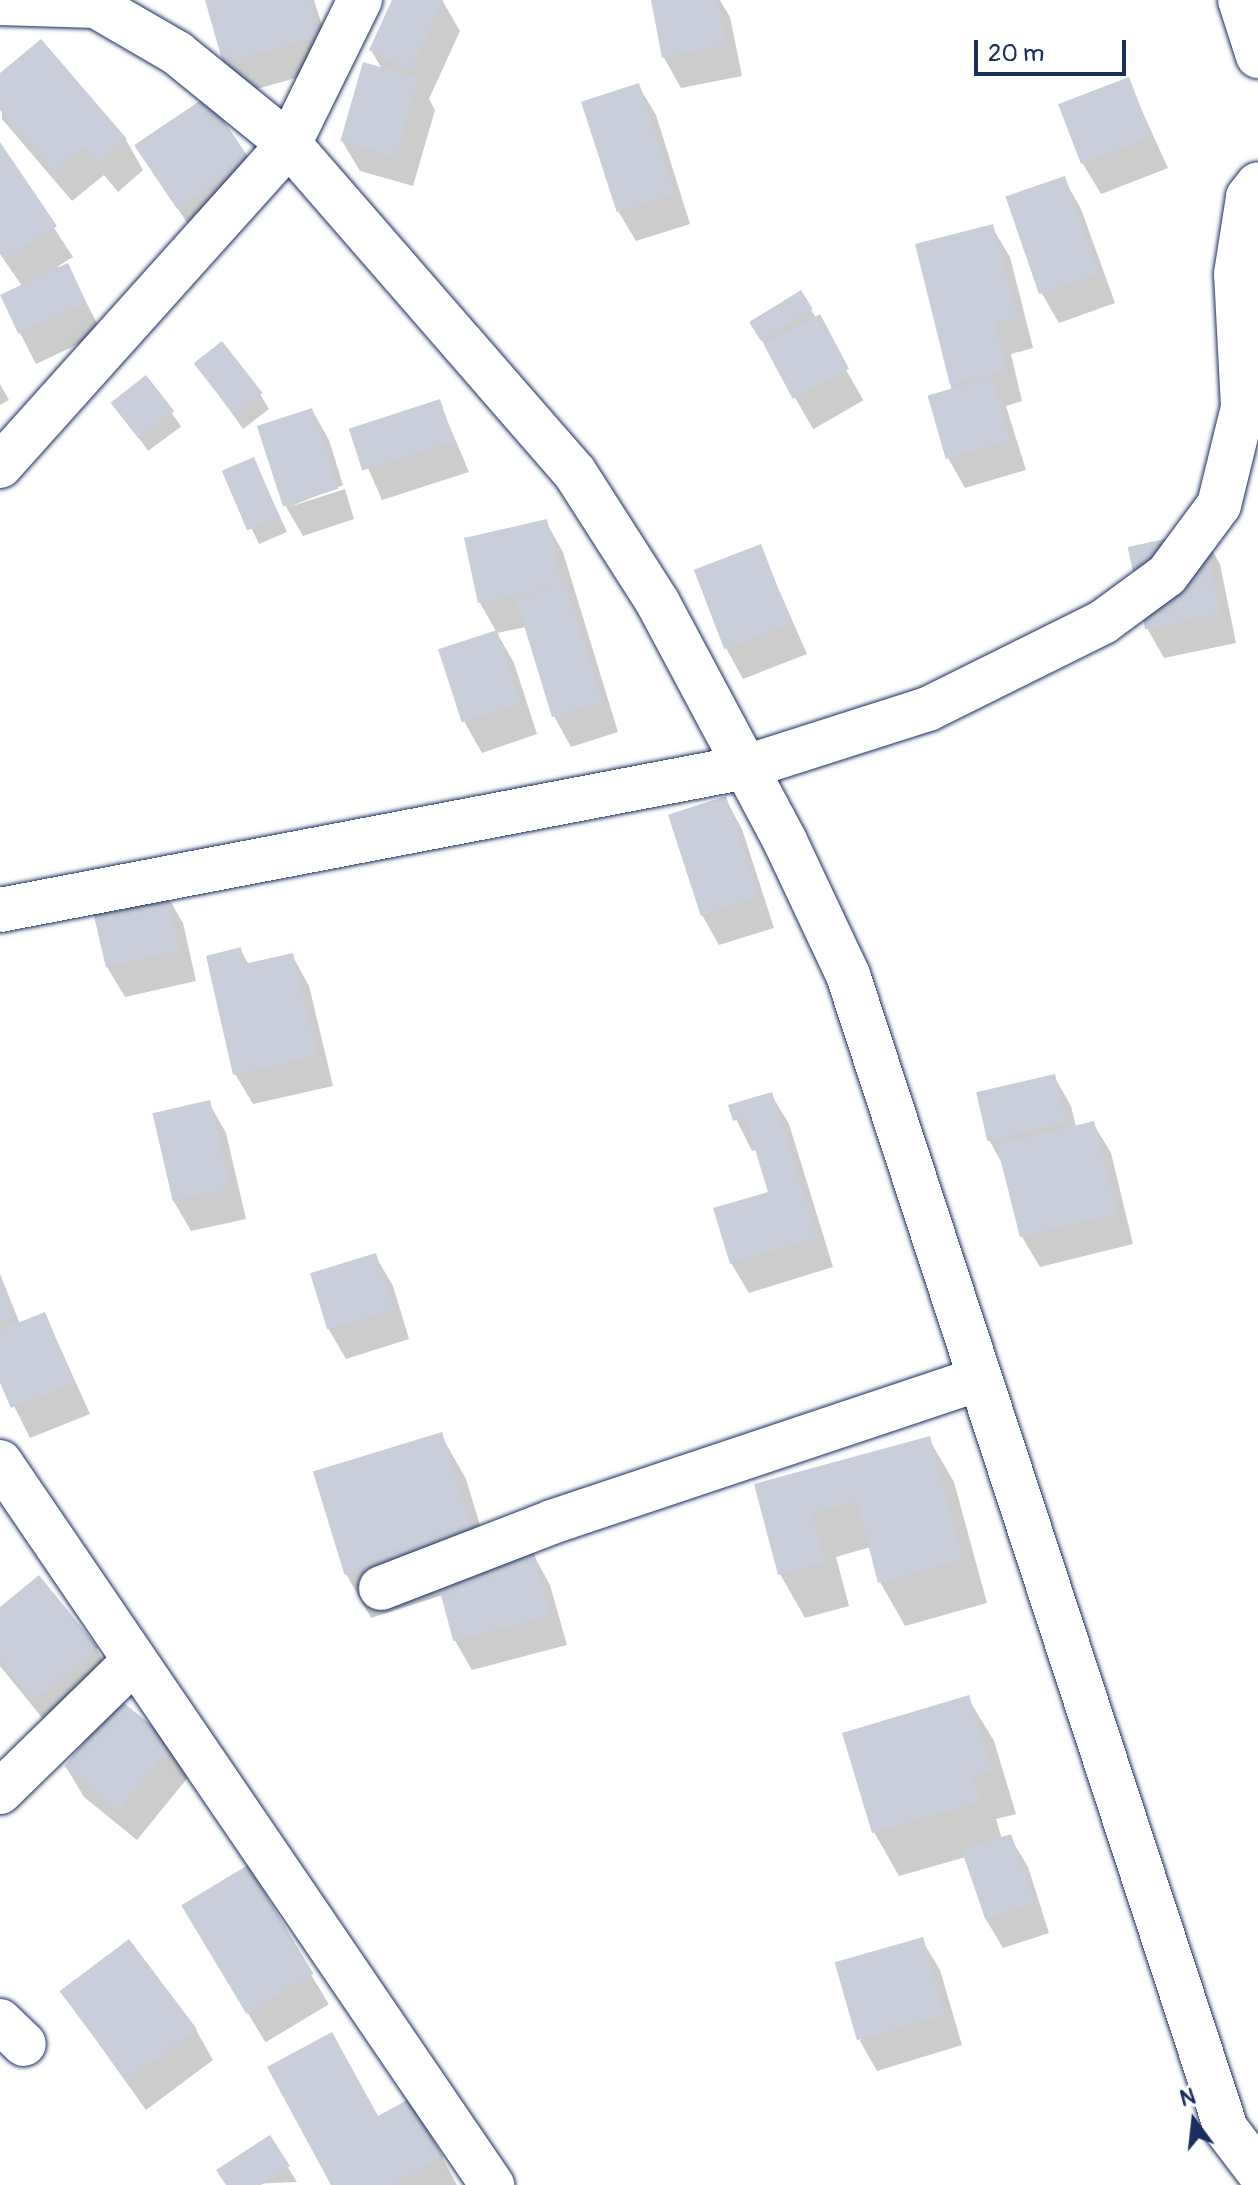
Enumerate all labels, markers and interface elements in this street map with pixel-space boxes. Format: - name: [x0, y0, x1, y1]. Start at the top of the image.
- scale bar: [978, 24, 1130, 74]
- text: 20 m: [988, 39, 1044, 68]
- north arrow: [1154, 2081, 1234, 2161]
- text: N: [1177, 2082, 1199, 2113]

